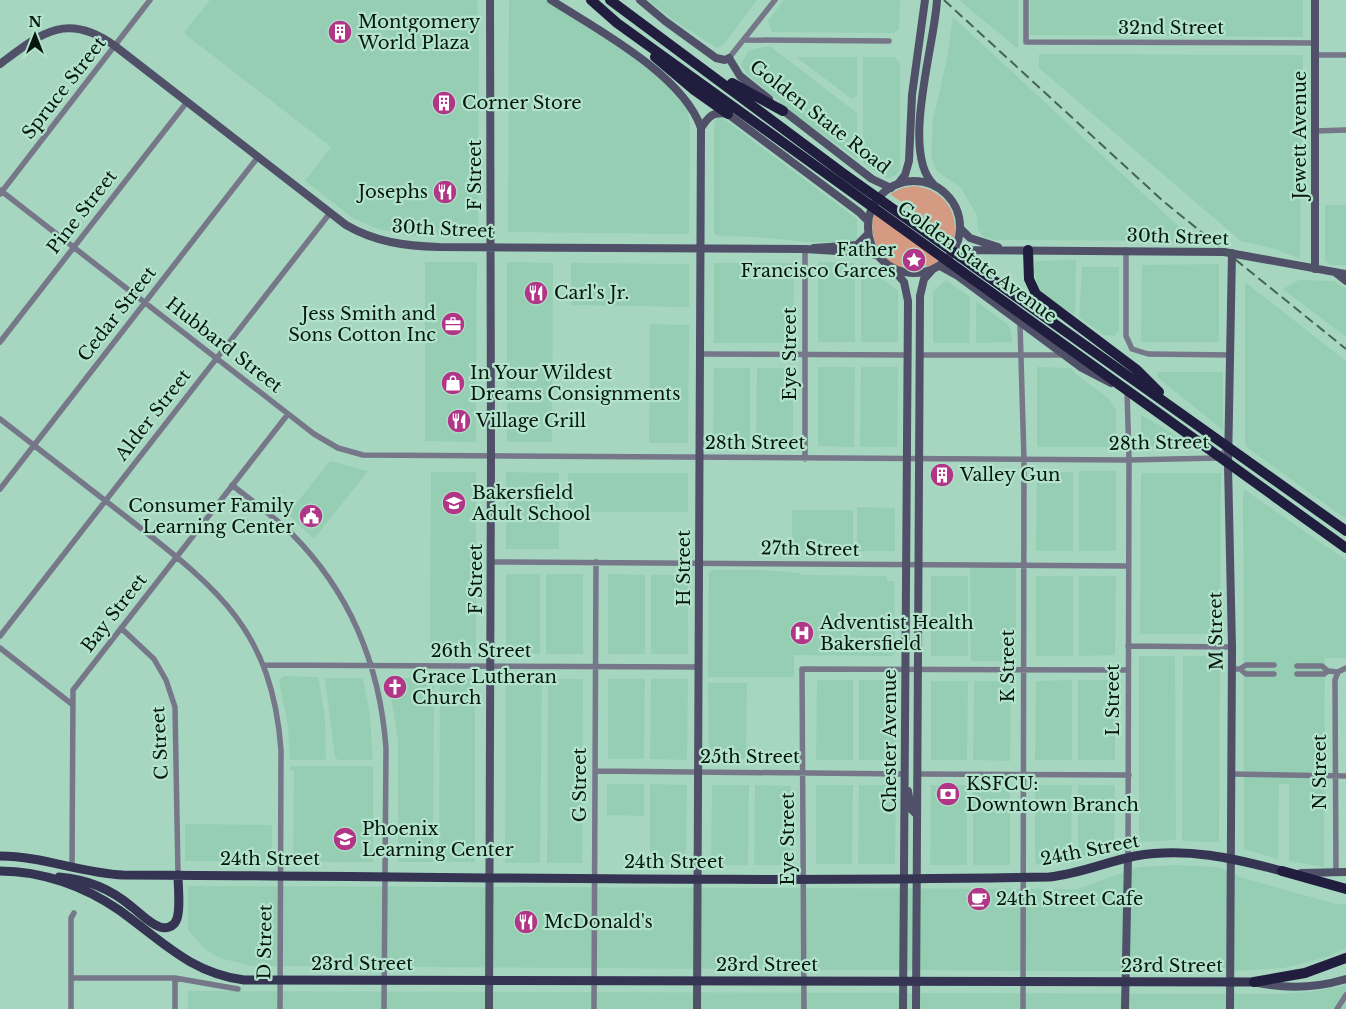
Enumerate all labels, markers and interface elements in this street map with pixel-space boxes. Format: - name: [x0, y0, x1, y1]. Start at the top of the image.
- north arrow: [10, 10, 60, 60]
- place label: Montgomery World Plaza: [357, 11, 481, 54]
- text: N: [28, 13, 42, 31]
- street label: 32nd Street: [1118, 17, 1224, 39]
- building icon: Montgomery World Plaza: [327, 19, 353, 45]
- street label: Spruce Street: [17, 32, 111, 143]
- street label: Golden State Road: [746, 55, 894, 179]
- street label: Jewett Avenue: [1289, 71, 1311, 201]
- building icon: Corner Store: [431, 90, 457, 116]
- place label: Corner Store: [462, 92, 582, 114]
- street label: F Street: [464, 139, 486, 210]
- street label: Pine Street: [42, 165, 122, 258]
- restaurant icon: Josephs: [432, 179, 458, 205]
- place label: Josephs: [356, 181, 428, 203]
- street label: Golden State Avenue: [893, 197, 1061, 327]
- street label: 30th Street: [391, 215, 495, 243]
- street label: 30th Street: [1126, 224, 1230, 250]
- place label: Father Francisco Garces: [740, 239, 896, 282]
- place icon: Father Francisco Garces: [901, 247, 927, 273]
- street label: Cedar Street: [73, 262, 161, 366]
- restaurant icon: Carl's Jr.: [523, 280, 549, 306]
- place label: Carl's Jr.: [554, 282, 629, 304]
- street label: Hubbard Street: [161, 293, 287, 397]
- place label: Jess Smith and Sons Cotton Inc: [288, 303, 436, 346]
- street label: Eye Street: [779, 307, 801, 401]
- office icon: Jess Smith and Sons Cotton Inc: [440, 311, 466, 337]
- place label: In Your Wildest Dreams Consignments: [470, 362, 680, 405]
- street label: Alder Street: [110, 365, 196, 466]
- shop icon: In Your Wildest Dreams Consignments: [440, 370, 466, 396]
- restaurant icon: Village Grill: [446, 408, 472, 434]
- place label: Village Grill: [475, 410, 586, 432]
- street label: 28th Street: [1109, 431, 1210, 455]
- street label: 28th Street: [705, 432, 805, 454]
- building icon: Valley Gun: [929, 462, 955, 488]
- place label: Valley Gun: [959, 464, 1060, 486]
- place label: Bakersfield Adult School: [471, 482, 591, 525]
- school or university icon: Bakersfield Adult School: [441, 490, 467, 516]
- place label: Consumer Family Learning Center: [128, 495, 294, 538]
- public building icon: Consumer Family Learning Center: [298, 503, 324, 529]
- street label: H Street: [673, 530, 695, 606]
- street label: 27th Street: [761, 537, 860, 561]
- street label: F Street: [465, 543, 487, 614]
- street label: Bay Street: [76, 569, 152, 657]
- street label: M Street: [1204, 591, 1228, 671]
- place label: Adventist Health Bakersfield: [819, 612, 974, 655]
- hospital icon: Adventist Health Bakersfield: [789, 620, 815, 646]
- street label: K Street: [997, 629, 1019, 702]
- street label: 26th Street: [430, 640, 532, 662]
- street label: L Street: [1102, 664, 1124, 736]
- place label: Grace Lutheran Church: [412, 666, 557, 709]
- street label: Chester Avenue: [879, 669, 901, 813]
- church icon: Grace Lutheran Church: [382, 674, 408, 700]
- street label: C Street: [147, 705, 173, 780]
- street label: N Street: [1309, 734, 1331, 810]
- street label: 25th Street: [700, 746, 800, 768]
- street label: G Street: [569, 748, 591, 822]
- place label: KSFCU: Downtown Branch: [966, 773, 1139, 816]
- bank icon: KSFCU: Downtown Branch: [935, 781, 961, 807]
- street label: Eye Street: [777, 792, 799, 886]
- place label: Phoenix Learning Center: [362, 818, 514, 861]
- school or university icon: Phoenix Learning Center: [332, 826, 358, 852]
- street label: 24th Street: [1039, 830, 1141, 870]
- street label: 24th Street: [220, 848, 320, 870]
- street label: 24th Street: [624, 851, 724, 873]
- cafe icon: 24th Street Cafe: [966, 886, 992, 912]
- place label: 24th Street Cafe: [996, 888, 1143, 910]
- street label: D Street: [253, 904, 277, 980]
- restaurant icon: McDonald's: [513, 909, 539, 935]
- place label: McDonald's: [544, 911, 653, 933]
- street label: 23rd Street: [311, 953, 413, 975]
- street label: 23rd Street: [716, 954, 818, 976]
- street label: 23rd Street: [1121, 955, 1223, 977]

